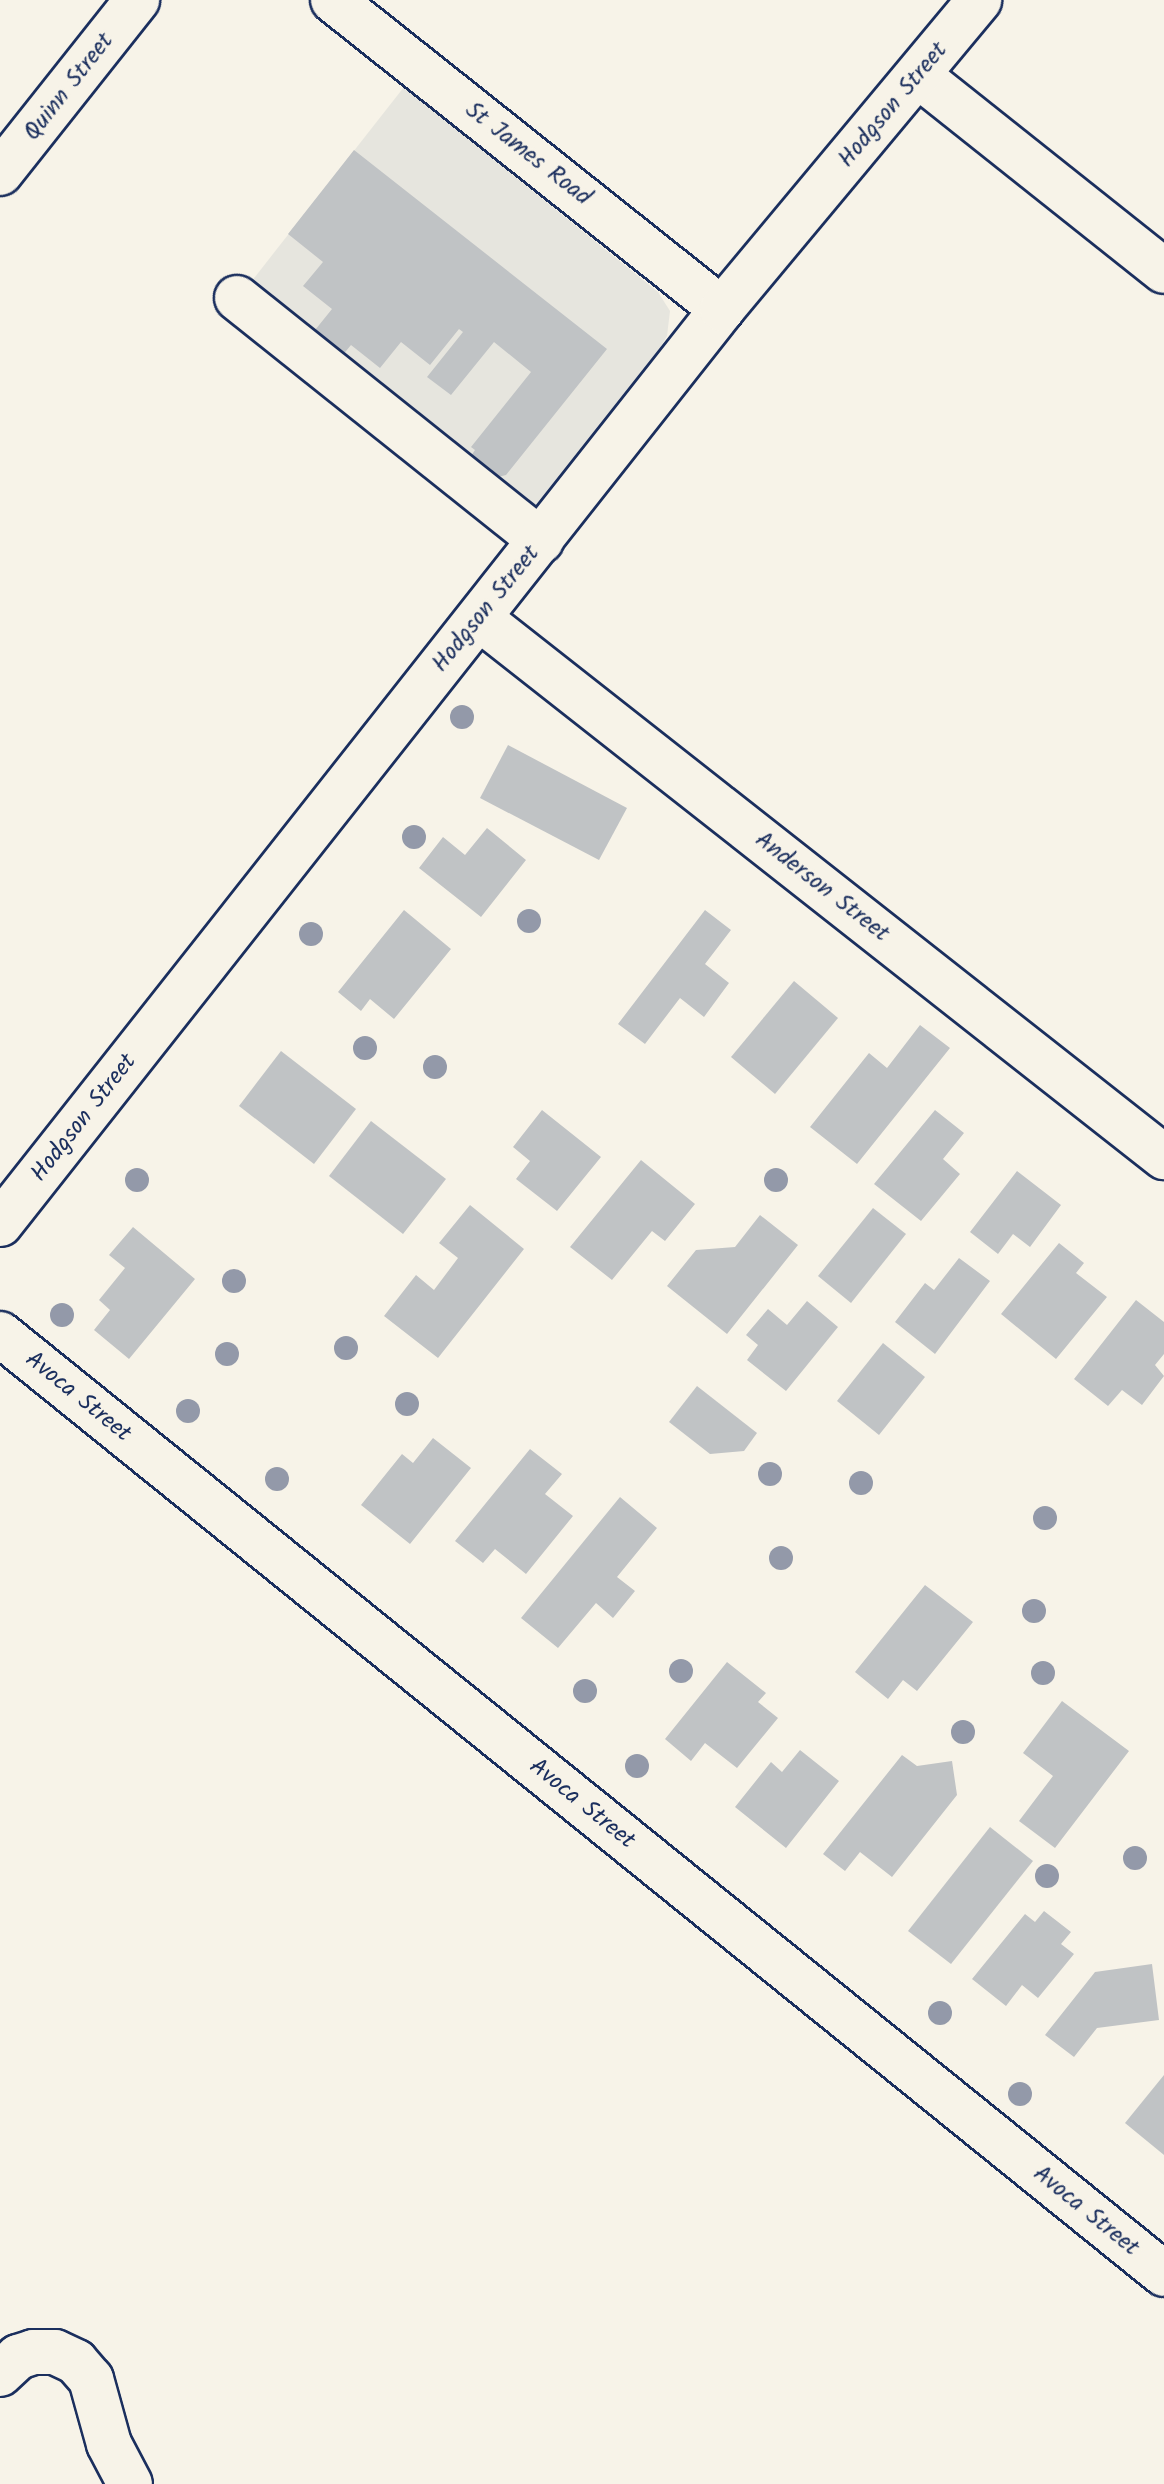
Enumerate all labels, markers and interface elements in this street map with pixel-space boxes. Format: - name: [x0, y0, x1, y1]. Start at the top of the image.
- street label: Quinn Street: [18, 27, 120, 147]
- street label: Hodgson Street: [832, 36, 954, 174]
- street label: St James Road: [459, 96, 597, 212]
- street label: Hodgson Street: [426, 540, 546, 678]
- street label: Anderson Street: [749, 826, 895, 948]
- street label: Hodgson Street: [25, 1048, 143, 1188]
- street label: Avoca Street: [19, 1346, 137, 1448]
- street label: Avoca Street: [523, 1753, 641, 1855]
- street label: Avoca Street: [1027, 2160, 1145, 2262]

